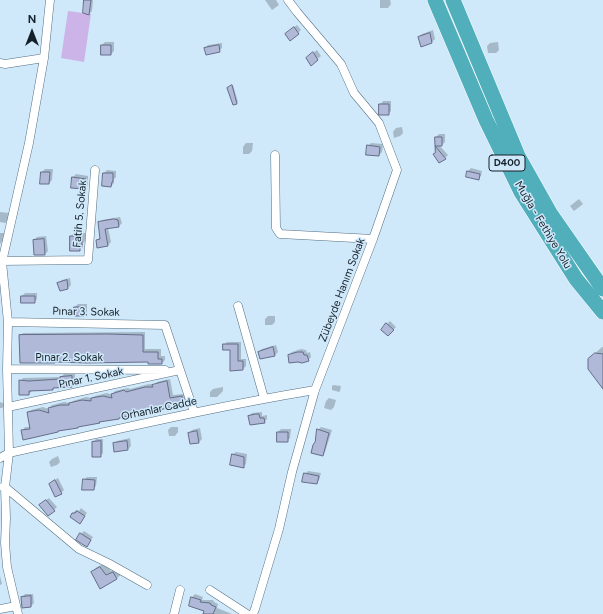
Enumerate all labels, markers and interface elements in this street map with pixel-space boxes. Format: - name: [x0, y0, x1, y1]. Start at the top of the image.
- north arrow: [12, 12, 52, 52]
- text: N: [28, 13, 36, 26]
- road number: D400: [489, 155, 525, 171]
- street label: Muğla - Fethiye Yolu: [512, 179, 574, 271]
- street label: Fatih 5. Sokak: [70, 180, 90, 248]
- street label: Zübeyde Hanım Sokak: [316, 236, 368, 344]
- street label: Pınar 3. Sokak: [52, 305, 120, 319]
- street label: Pınar 2. Sokak: [35, 351, 103, 365]
- street label: Pınar 1. Sokak: [57, 365, 125, 391]
- street label: Orhanlar Cadde: [120, 395, 198, 423]

